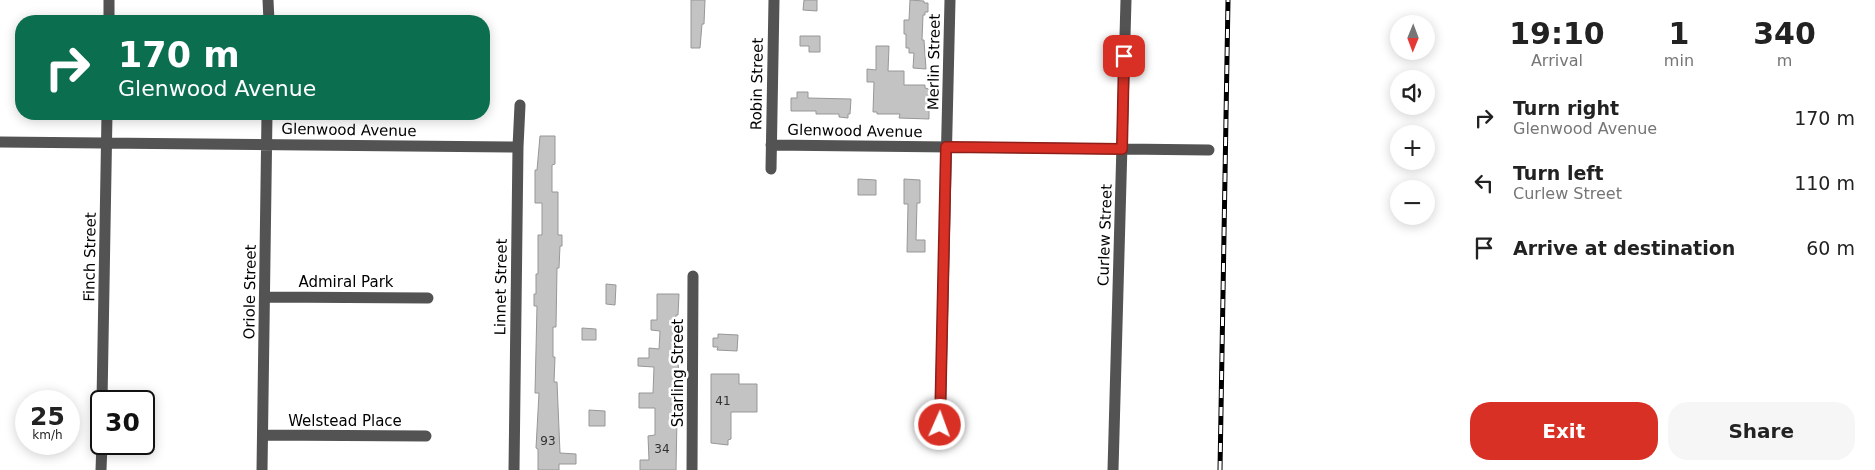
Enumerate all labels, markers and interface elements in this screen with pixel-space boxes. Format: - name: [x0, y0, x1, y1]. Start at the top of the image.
- street label: Merlin Street: [924, 13, 944, 110]
- north arrow: [1390, 15, 1435, 60]
- map controls: [1390, 15, 1435, 225]
- text: 19:10: [1509, 16, 1605, 51]
- text: 1: [1668, 16, 1689, 51]
- text: 340: [1753, 16, 1816, 51]
- icon: right: [35, 35, 100, 100]
- text: 170 m: [118, 35, 240, 75]
- pin: [1103, 35, 1145, 77]
- street label: Robin Street: [747, 37, 767, 130]
- icon: arrive: [1110, 42, 1138, 70]
- text: Arrival: [1531, 51, 1583, 70]
- text: min: [1664, 51, 1694, 70]
- text: m: [1777, 51, 1792, 70]
- button: sound: [1390, 70, 1435, 115]
- text: Glenwood Avenue: [118, 76, 316, 101]
- text: Turn right: [1513, 97, 1619, 119]
- icon: right: [1470, 104, 1498, 132]
- text: 170 m: [1794, 107, 1855, 129]
- text: Glenwood Avenue: [1513, 119, 1657, 138]
- street label: Glenwood Avenue: [281, 120, 417, 140]
- street label: Glenwood Avenue: [787, 121, 923, 141]
- button: +: [1390, 125, 1435, 170]
- text: Turn left: [1513, 162, 1604, 184]
- icon: left: [1470, 169, 1498, 197]
- text: 110 m: [1794, 172, 1855, 194]
- button: −: [1390, 180, 1435, 225]
- street label: Curlew Street: [1094, 184, 1116, 286]
- text: Curlew Street: [1513, 184, 1622, 203]
- street label: Finch Street: [80, 212, 100, 302]
- icon: arrive: [1470, 234, 1498, 262]
- text: Arrive at destination: [1513, 237, 1735, 259]
- text: 60 m: [1806, 237, 1855, 259]
- street label: Linnet Street: [491, 238, 511, 336]
- street label: Oriole Street: [240, 244, 260, 340]
- street label: Admiral Park: [298, 273, 394, 291]
- street label: Starling Street: [669, 319, 687, 427]
- speed limit sign: 30: [90, 390, 155, 455]
- house number: 41: [715, 394, 731, 408]
- position arrow: [913, 398, 965, 450]
- text: 25: [30, 402, 65, 431]
- button: Exit: [1470, 402, 1658, 460]
- button: Share: [1668, 402, 1855, 460]
- street label: Welstead Place: [288, 412, 402, 430]
- text: km/h: [32, 428, 63, 442]
- house number: 93: [540, 434, 556, 448]
- house number: 34: [654, 442, 670, 456]

